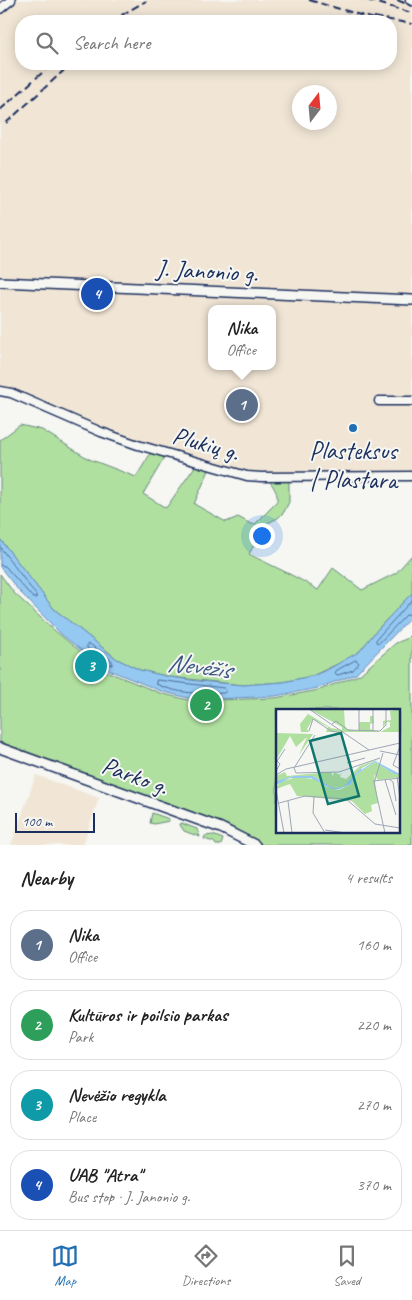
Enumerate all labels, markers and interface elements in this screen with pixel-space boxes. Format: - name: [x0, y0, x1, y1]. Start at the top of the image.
- search box: [15, 15, 397, 70]
- icon: search: [33, 29, 61, 57]
- text: Search here: [73, 31, 150, 55]
- north arrow: [292, 85, 337, 130]
- street label: J. Janonio g.: [154, 252, 259, 290]
- pin: 4: [81, 275, 113, 313]
- popup: [208, 305, 276, 370]
- text: Nika: [227, 316, 257, 340]
- text: Office: [227, 340, 256, 360]
- pin: 1: [226, 386, 258, 424]
- street label: Plukių g.: [169, 419, 243, 469]
- marker: Plasteksus | Plastara: [347, 422, 359, 434]
- place label: Plasteksus | Plastara: [309, 435, 399, 496]
- your location: [249, 523, 275, 549]
- water label: Nevėžis: [166, 646, 237, 687]
- pin: 3: [75, 647, 107, 685]
- pin: 2: [190, 686, 222, 724]
- inset map: [276, 709, 400, 832]
- street label: Parko g.: [97, 749, 173, 803]
- scale bar: [15, 810, 95, 833]
- text: 100 m: [22, 813, 52, 830]
- text: Nearby: [20, 865, 73, 891]
- text: 4 results: [345, 868, 392, 888]
- text: Nika: [68, 923, 99, 947]
- text: 1: [33, 935, 41, 955]
- text: 160 m: [357, 935, 391, 955]
- text: Office: [68, 947, 97, 967]
- text: Kultūros ir poilsio parkas: [68, 1003, 228, 1027]
- text: 2: [33, 1015, 41, 1035]
- text: 220 m: [357, 1015, 391, 1035]
- text: Park: [68, 1027, 93, 1047]
- text: Nevėžio regykla: [68, 1083, 166, 1107]
- text: 3: [33, 1095, 41, 1115]
- text: 270 m: [357, 1095, 391, 1115]
- text: Place: [68, 1107, 96, 1127]
- text: UAB "Atra": [68, 1163, 142, 1187]
- text: 4: [33, 1175, 41, 1195]
- text: 370 m: [357, 1175, 391, 1195]
- text: Bus stop · J. Janonio g.: [68, 1187, 190, 1207]
- tab: Map: [51, 1242, 79, 1289]
- tab: Directions: [182, 1242, 230, 1289]
- tab: Saved: [333, 1242, 361, 1289]

